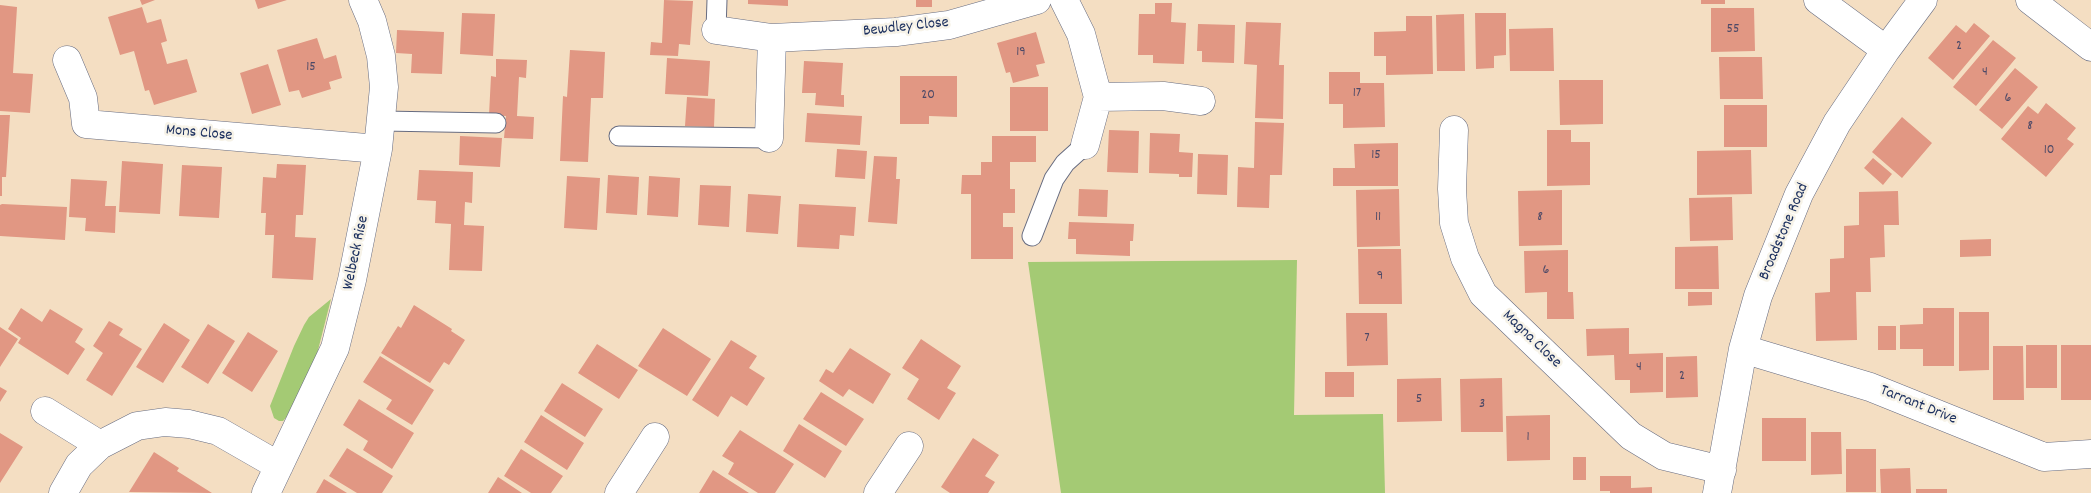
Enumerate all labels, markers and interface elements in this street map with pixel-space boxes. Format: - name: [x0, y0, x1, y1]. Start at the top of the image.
- street label: Bewdley Close: [862, 14, 950, 42]
- house number: 55: [1727, 22, 1739, 38]
- house number: 2: [1956, 39, 1962, 55]
- house number: 19: [1016, 45, 1026, 61]
- house number: 15: [306, 60, 316, 76]
- house number: 4: [1982, 65, 1988, 81]
- house number: 17: [1353, 86, 1361, 102]
- house number: 20: [921, 88, 935, 104]
- house number: 6: [2005, 91, 2011, 107]
- house number: 8: [2027, 119, 2033, 135]
- street label: Mons Close: [165, 122, 233, 146]
- house number: 10: [2044, 143, 2054, 159]
- house number: 15: [1371, 148, 1381, 164]
- street label: Broadstone Road: [1756, 181, 1814, 283]
- house number: 11: [1375, 210, 1381, 226]
- house number: 8: [1537, 210, 1543, 226]
- street label: Welbeck Rise: [340, 214, 374, 292]
- house number: 6: [1543, 263, 1549, 279]
- house number: 9: [1377, 269, 1383, 285]
- street label: Magna Close: [1497, 307, 1565, 373]
- house number: 7: [1364, 331, 1370, 347]
- house number: 4: [1636, 360, 1642, 376]
- house number: 2: [1679, 369, 1685, 385]
- street label: Tarrant Drive: [1877, 382, 1959, 430]
- house number: 5: [1416, 392, 1422, 408]
- house number: 3: [1479, 397, 1485, 413]
- house number: 1: [1526, 430, 1530, 446]

